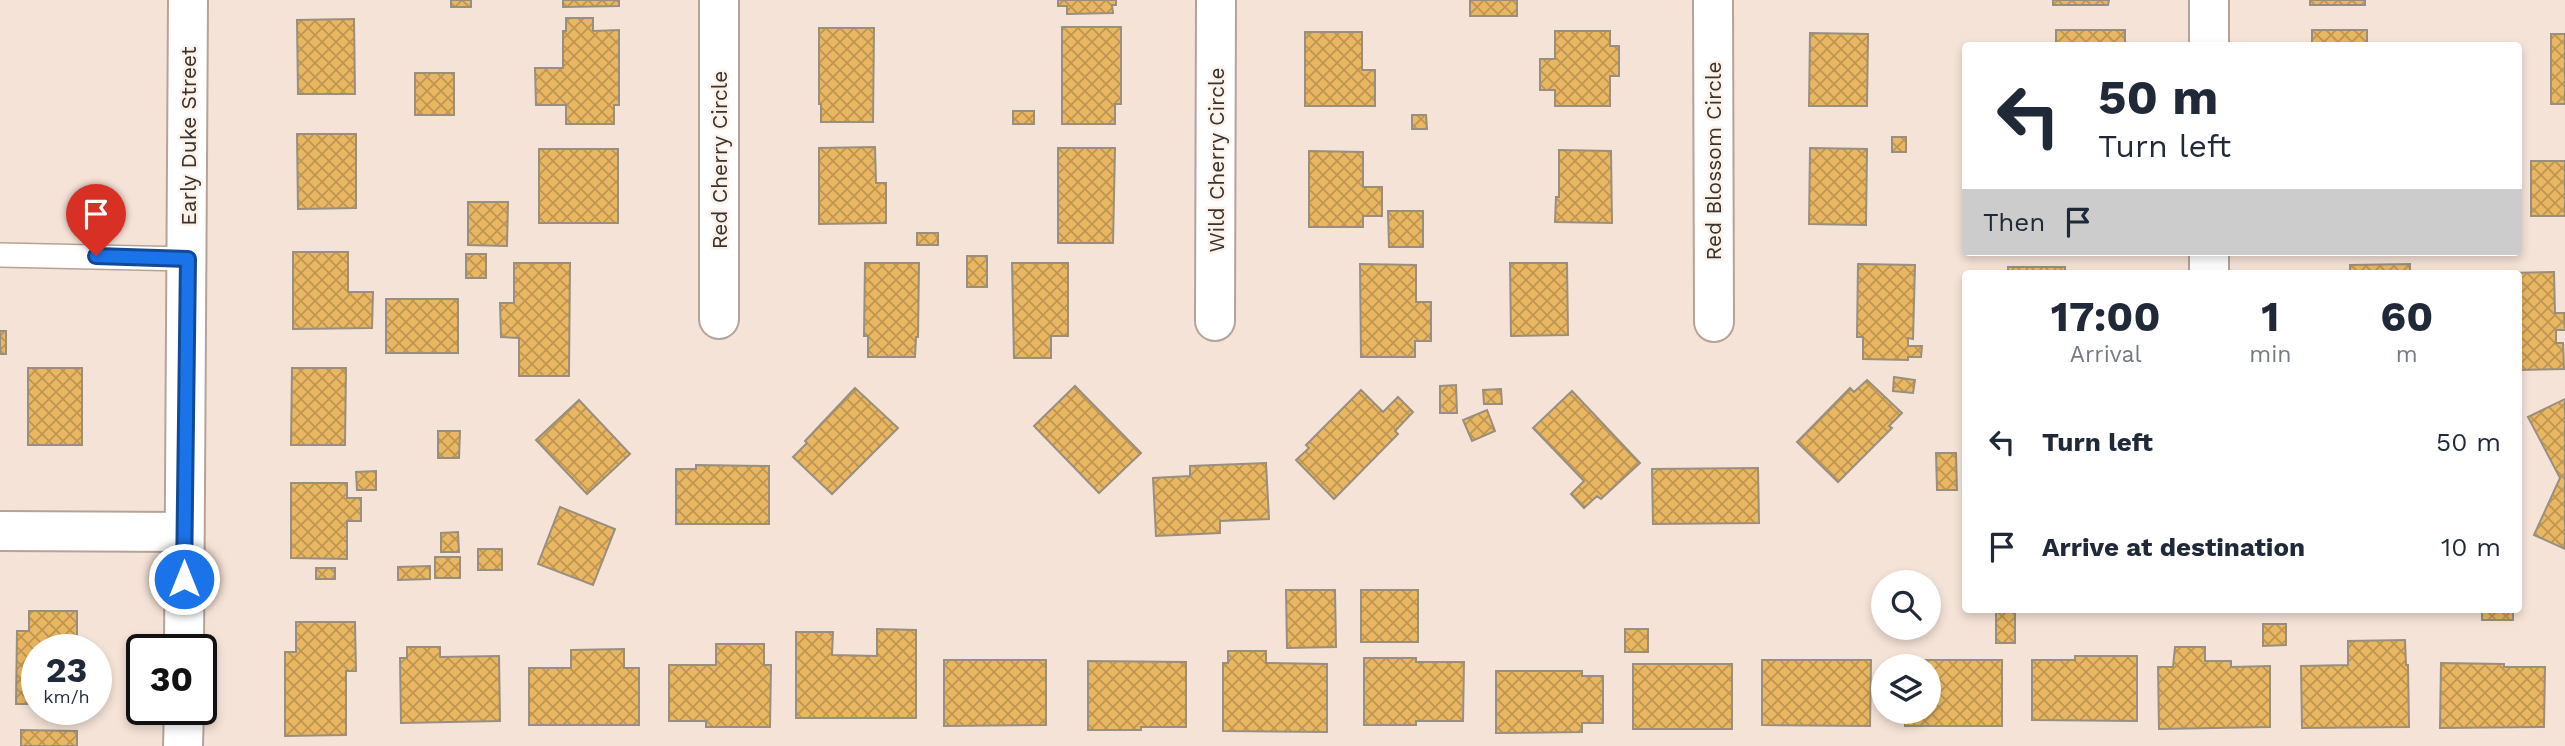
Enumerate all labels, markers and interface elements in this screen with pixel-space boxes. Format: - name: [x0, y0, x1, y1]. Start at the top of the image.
- street label: Early Duke Street: [176, 46, 201, 226]
- street label: Red Blossom Circle: [1701, 61, 1726, 261]
- street label: Wild Cherry Circle: [1204, 67, 1229, 253]
- text: 50 m: [2098, 68, 2218, 126]
- icon: left: [1983, 70, 2074, 161]
- street label: Red Cherry Circle: [707, 71, 732, 249]
- text: Turn left: [2098, 127, 2231, 165]
- pin: [66, 184, 126, 256]
- icon: arrive: [77, 195, 115, 233]
- icon: arrive: [2059, 203, 2097, 241]
- text: Then: [1983, 207, 2045, 237]
- text: 17:00: [2051, 292, 2160, 341]
- text: 1: [2261, 292, 2279, 341]
- text: 60: [2380, 292, 2433, 341]
- text: Arrival: [2070, 341, 2142, 368]
- text: min: [2249, 341, 2292, 368]
- text: m: [2396, 341, 2418, 368]
- icon: left: [1983, 423, 2021, 461]
- text: Turn left: [2042, 427, 2153, 457]
- text: 50 m: [2436, 427, 2501, 457]
- icon: arrive: [1983, 528, 2021, 566]
- text: Arrive at destination: [2042, 532, 2305, 562]
- text: 10 m: [2441, 532, 2501, 562]
- position arrow: [147, 542, 221, 616]
- map controls: [1871, 570, 1941, 724]
- button: search: [1871, 570, 1941, 640]
- speed limit sign: 30: [126, 634, 217, 725]
- text: 23: [46, 649, 87, 691]
- button: layers: [1871, 654, 1941, 724]
- text: km/h: [43, 686, 90, 707]

